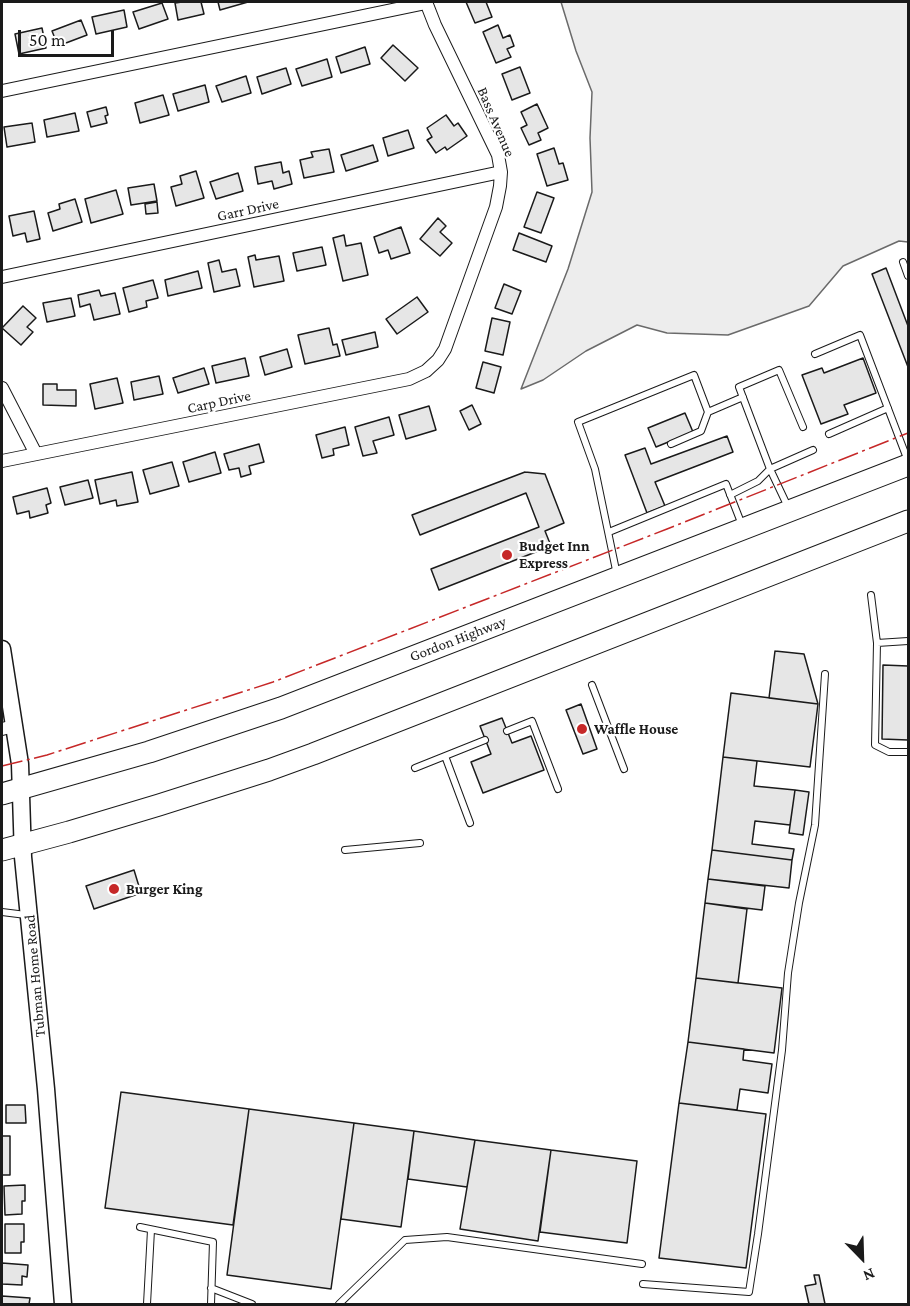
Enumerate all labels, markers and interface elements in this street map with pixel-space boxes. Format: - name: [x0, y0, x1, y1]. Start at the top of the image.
- scale bar: [21, 18, 117, 56]
- text: 50 m: [29, 30, 66, 50]
- street label: Bass Avenue: [473, 84, 519, 160]
- street label: Garr Drive: [216, 195, 280, 225]
- street label: Carp Drive: [186, 387, 252, 417]
- place label: Budget Inn Express: [519, 537, 590, 572]
- marker: Budget Inn Express: [500, 548, 514, 562]
- street label: Gordon Highway: [407, 612, 509, 666]
- place label: Waffle House: [594, 720, 678, 738]
- marker: Waffle House: [575, 722, 589, 736]
- place label: Burger King: [126, 880, 203, 898]
- marker: Burger King: [107, 882, 121, 896]
- street label: Tubman Home Road: [21, 914, 49, 1038]
- north arrow: [832, 1228, 892, 1288]
- text: N: [861, 1265, 878, 1285]

